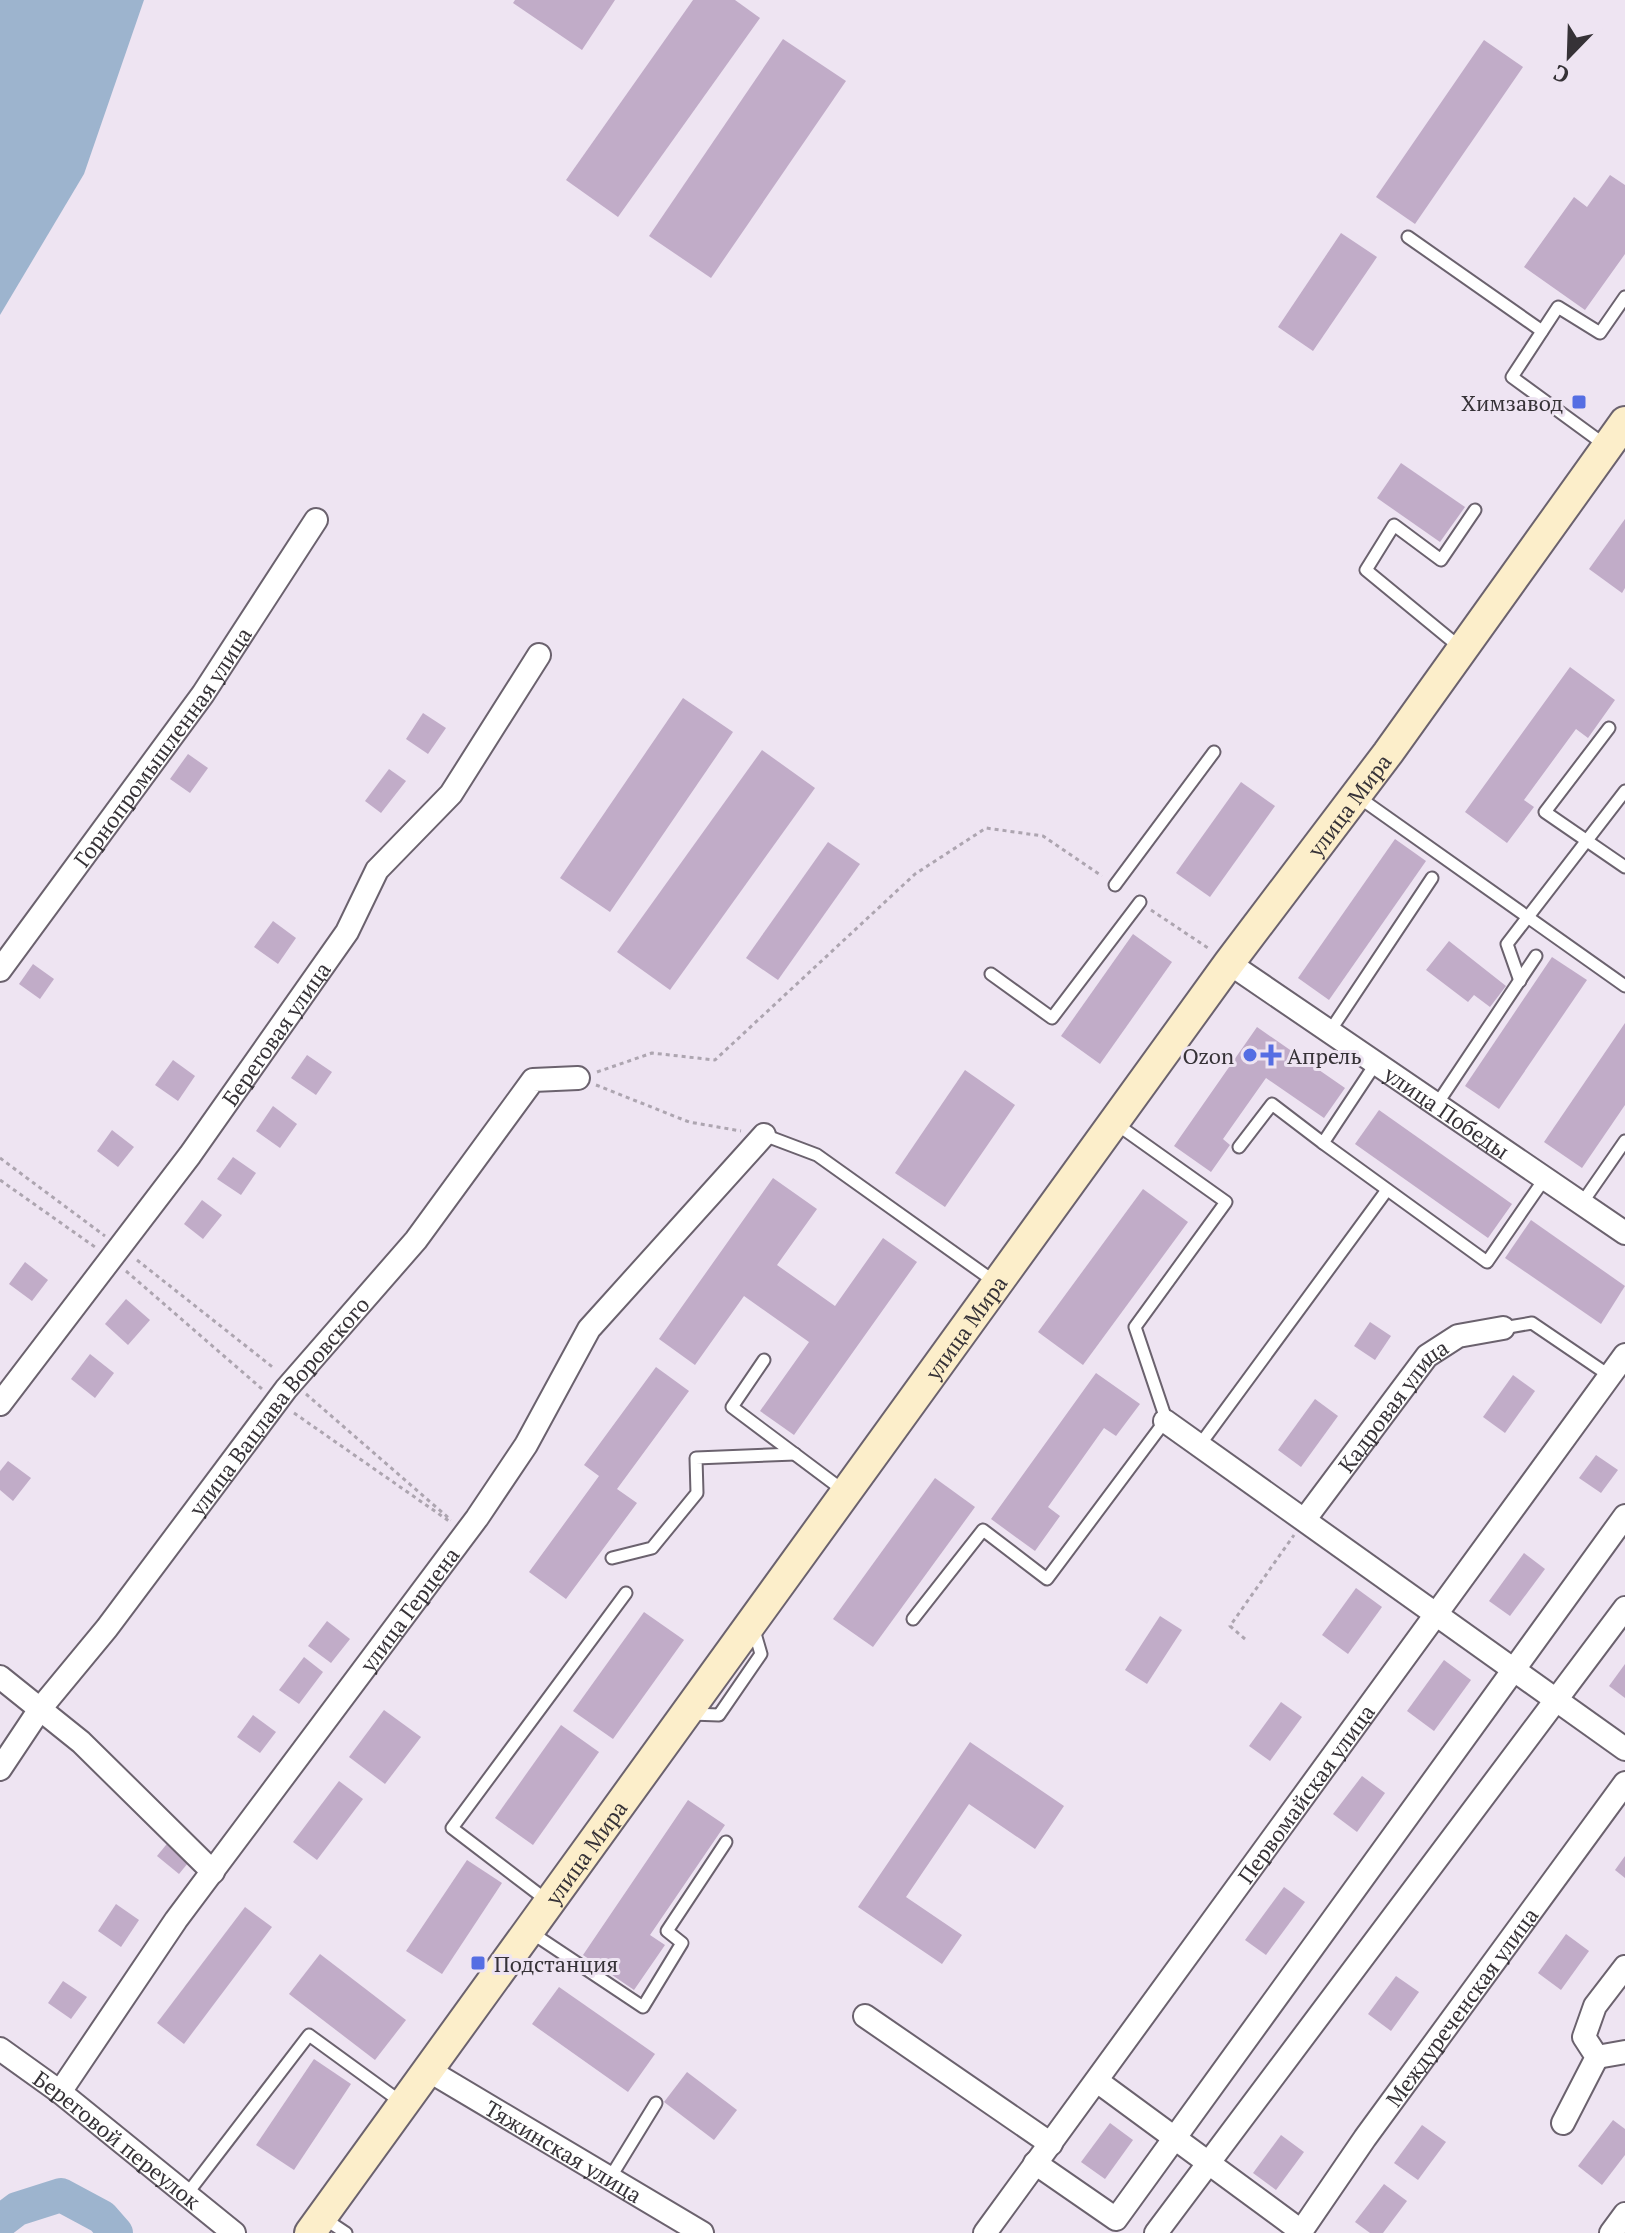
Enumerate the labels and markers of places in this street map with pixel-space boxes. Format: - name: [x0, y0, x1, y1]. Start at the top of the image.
- place label: Химзавод: [1461, 388, 1563, 417]
- marker: Химзавод: [1570, 393, 1588, 411]
- place label: Ozon: [1182, 1041, 1234, 1070]
- place label: Апрель: [1287, 1041, 1362, 1070]
- marker: Ozon: [1241, 1046, 1259, 1064]
- marker: Апрель: [1262, 1046, 1280, 1064]
- place label: Подстанция: [494, 1949, 618, 1978]
- marker: Подстанция: [469, 1954, 487, 1972]

